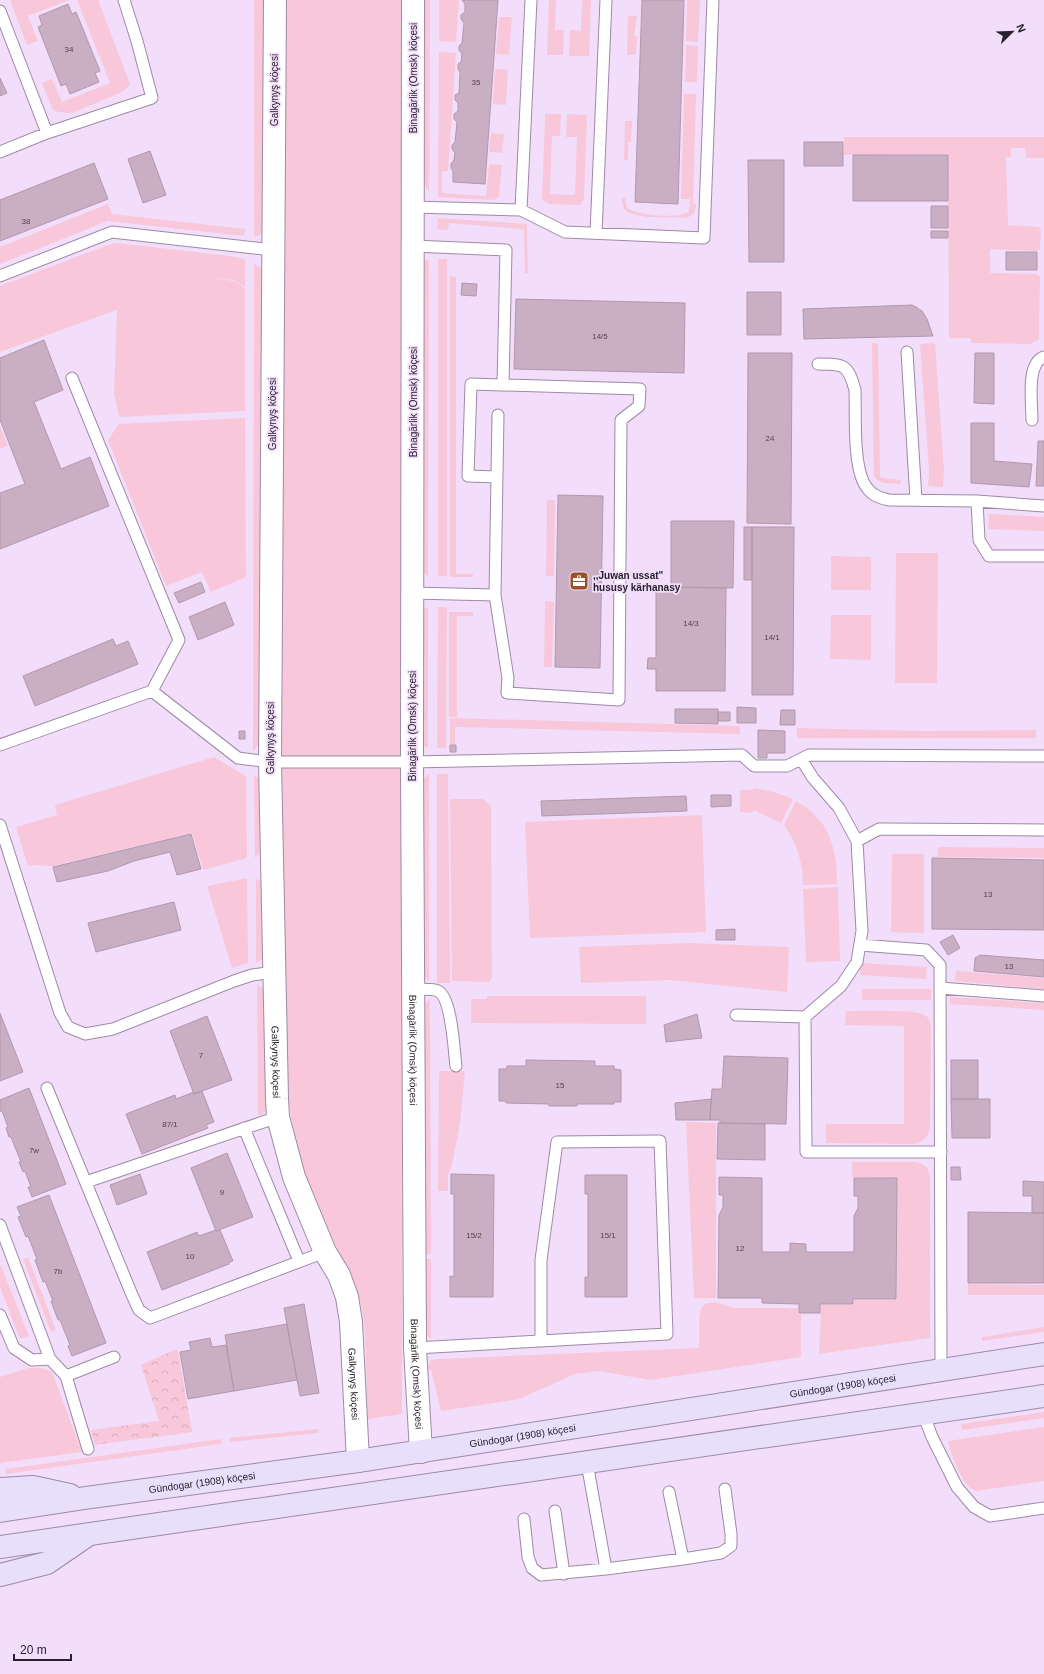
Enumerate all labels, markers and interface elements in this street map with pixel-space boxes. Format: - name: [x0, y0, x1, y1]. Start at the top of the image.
- north arrow: [992, 12, 1032, 52]
- text: N: [1014, 22, 1028, 34]
- street label: Binagärlik (Omsk) köçesi: [408, 23, 419, 133]
- house number: 34: [65, 45, 74, 54]
- street label: Galkynyş köçesi: [269, 54, 280, 126]
- house number: 35: [472, 78, 481, 87]
- house number: 38: [22, 217, 31, 226]
- house number: 14/5: [592, 332, 608, 341]
- street label: Binagärlik (Omsk) köçesi: [408, 347, 419, 457]
- street label: Galkynyş köçesi: [267, 378, 278, 450]
- house number: 24: [766, 434, 775, 443]
- office icon: ,,Juwan ussat" hususy kärhanasy: [568, 570, 590, 592]
- place label: ,,Juwan ussat" hususy kärhanasy: [593, 570, 681, 593]
- house number: 14/3: [683, 619, 699, 628]
- house number: 14/1: [764, 633, 780, 642]
- street label: Binagärlik (Omsk) köçesi: [407, 671, 418, 781]
- street label: Galkynyş köçesi: [265, 702, 276, 774]
- house number: 13: [984, 890, 993, 899]
- house number: 13: [1005, 962, 1014, 971]
- street label: Binagärlik (Omsk) köçesi: [407, 995, 419, 1105]
- street label: Galkynyş köçesi: [269, 1026, 282, 1098]
- house number: 7: [199, 1051, 204, 1060]
- house number: 15: [556, 1081, 565, 1090]
- house number: 87/1: [162, 1120, 178, 1129]
- house number: 7w: [29, 1146, 39, 1155]
- house number: 9: [220, 1188, 225, 1197]
- house number: 15/2: [466, 1231, 482, 1240]
- house number: 15/1: [600, 1231, 616, 1240]
- house number: 12: [736, 1244, 745, 1253]
- house number: 10: [186, 1252, 195, 1261]
- house number: 7b: [54, 1267, 63, 1276]
- street label: Binagärlik (Omsk) köçesi: [409, 1319, 425, 1430]
- street label: Galkynyş köçesi: [346, 1348, 361, 1420]
- street label: Gündogar (1908) köçesi: [789, 1372, 897, 1400]
- street label: Gündogar (1908) köçesi: [469, 1422, 576, 1450]
- street label: Gündogar (1908) köçesi: [148, 1470, 256, 1495]
- scale bar: [14, 1636, 71, 1662]
- text: 20 m: [20, 1643, 47, 1657]

